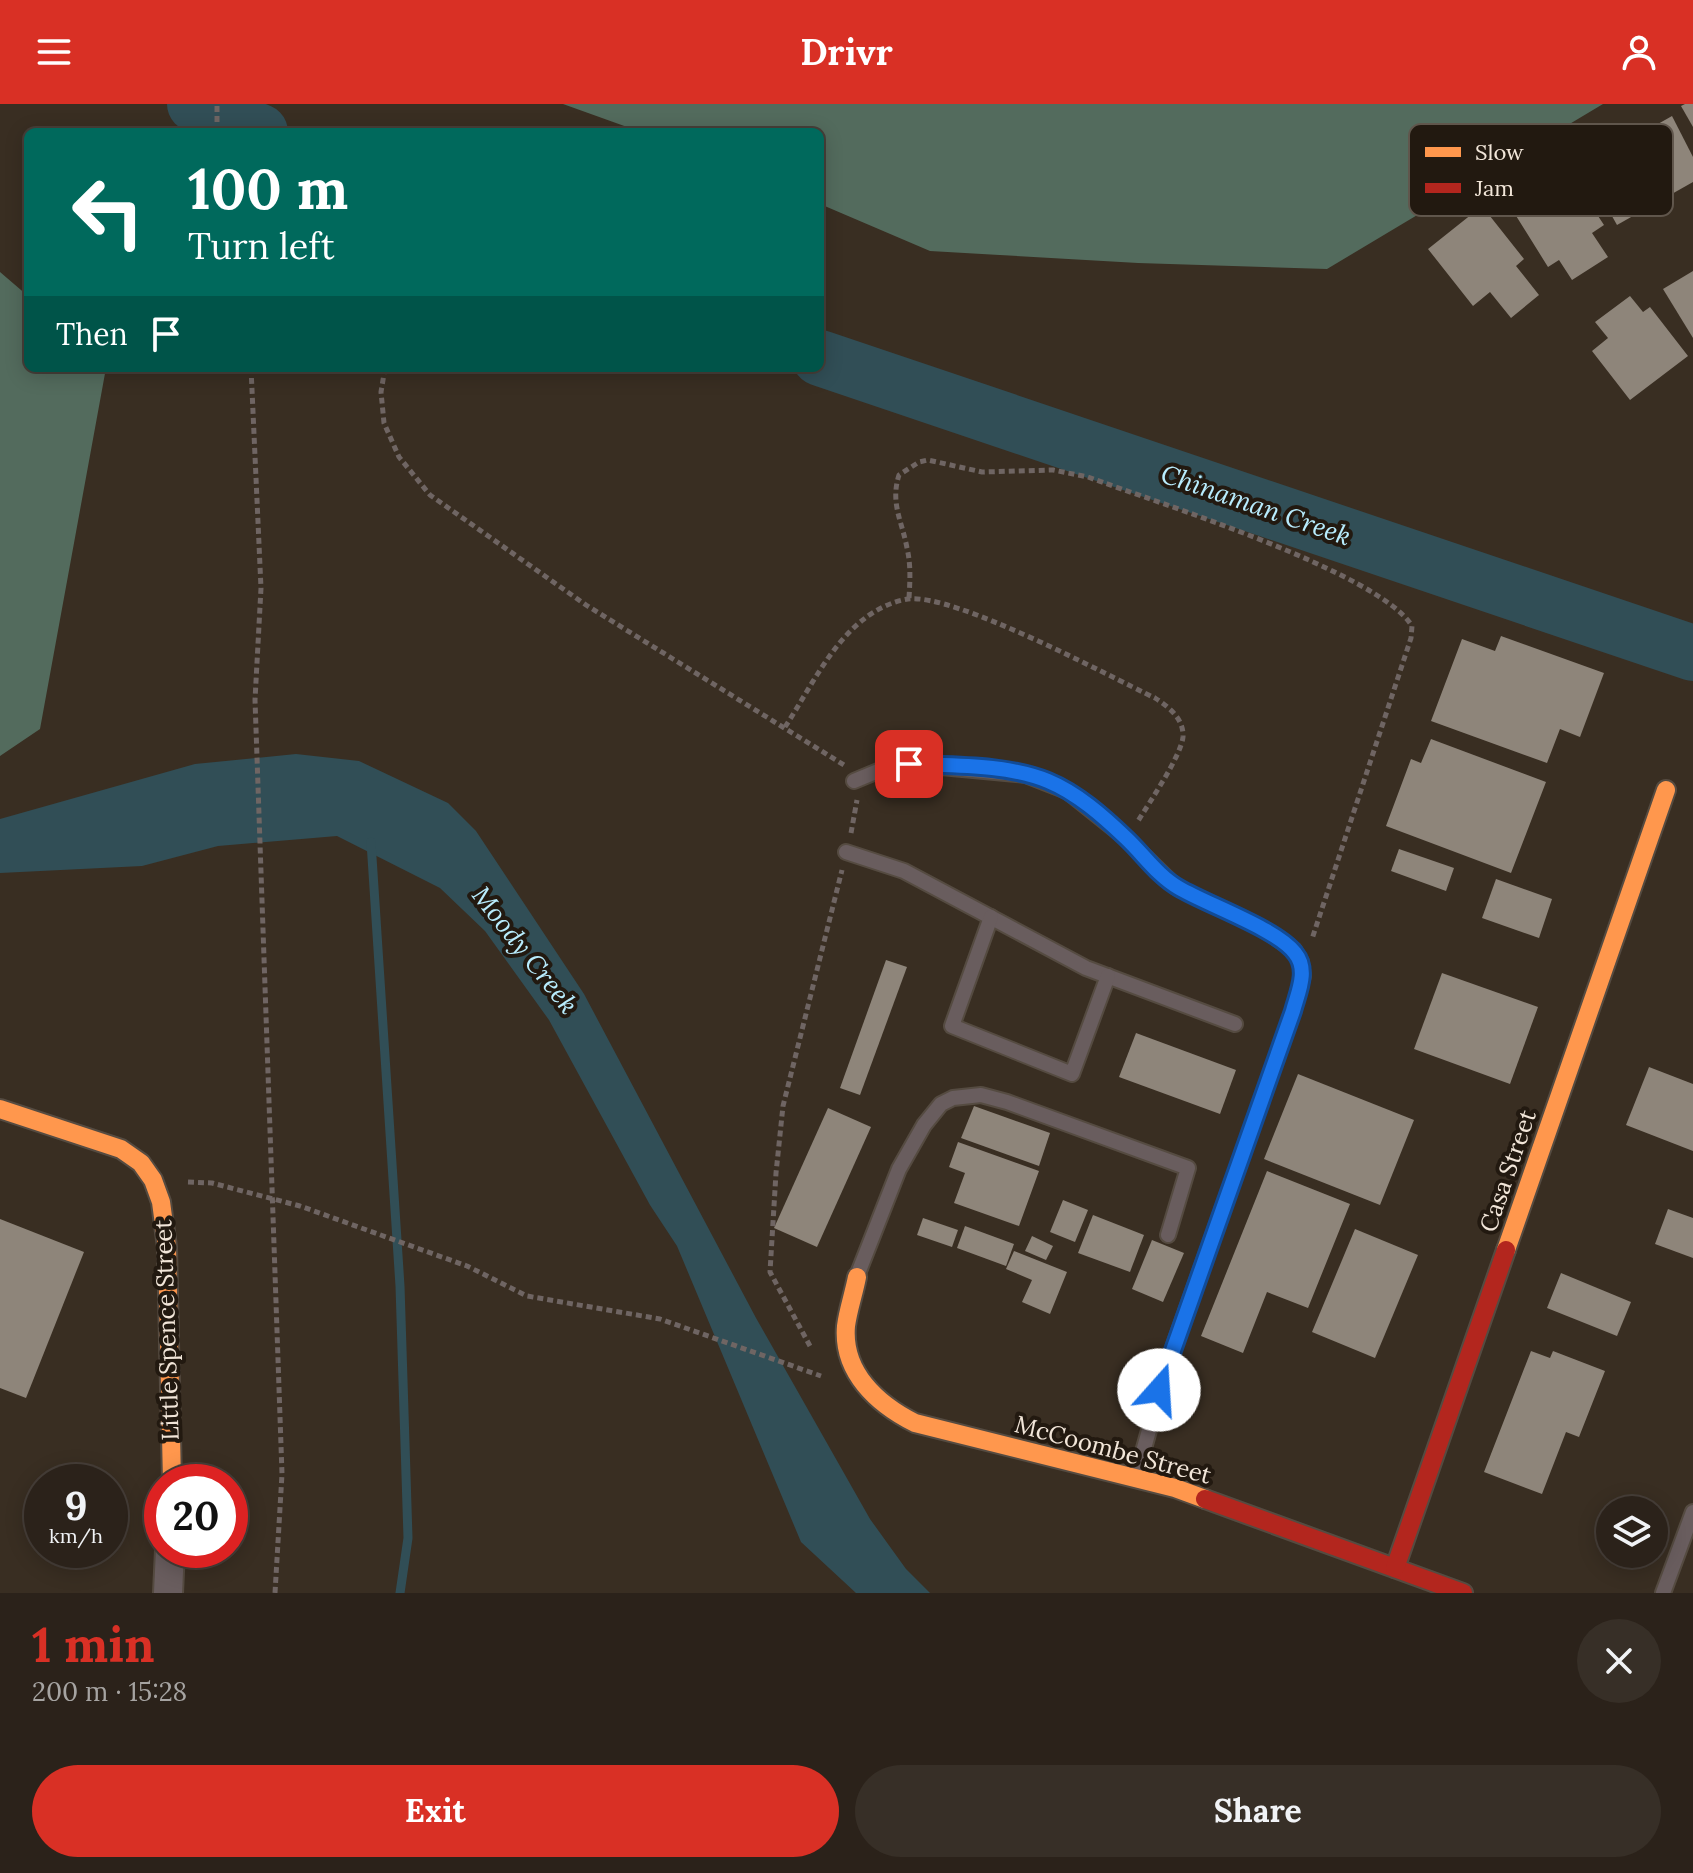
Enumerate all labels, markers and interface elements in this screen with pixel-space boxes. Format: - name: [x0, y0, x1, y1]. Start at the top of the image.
- text: Drivr: [800, 29, 893, 75]
- icon: menu: [32, 30, 76, 74]
- icon: person: [1617, 30, 1661, 74]
- legend: [1409, 124, 1673, 216]
- text: Slow: [1475, 138, 1524, 166]
- text: 100 m: [188, 153, 348, 224]
- icon: left: [56, 160, 160, 264]
- text: Jam: [1474, 174, 1514, 202]
- text: Turn left: [188, 223, 335, 269]
- icon: arrive: [144, 312, 188, 356]
- text: Then: [56, 315, 128, 353]
- water label: Chinaman Creek: [1157, 457, 1356, 553]
- pin: [875, 730, 943, 798]
- icon: arrive: [887, 742, 931, 786]
- water label: Moody Creek: [465, 879, 585, 1020]
- street label: Casa Street: [1472, 1105, 1543, 1236]
- street label: Little Spence Street: [147, 1218, 186, 1441]
- position arrow: [1117, 1348, 1201, 1432]
- street label: McCoombe Street: [1011, 1408, 1215, 1491]
- speed limit sign: 20: [144, 1464, 248, 1568]
- text: 9: [64, 1480, 88, 1531]
- map controls: [1596, 1496, 1668, 1568]
- button: layers: [1596, 1496, 1668, 1568]
- text: km/h: [49, 1523, 103, 1548]
- text: 1 min: [32, 1614, 155, 1675]
- button: close: [1577, 1619, 1661, 1703]
- text: 200 m · 15:28: [32, 1675, 187, 1708]
- button: Exit: [32, 1765, 839, 1857]
- button: Share: [855, 1765, 1661, 1857]

